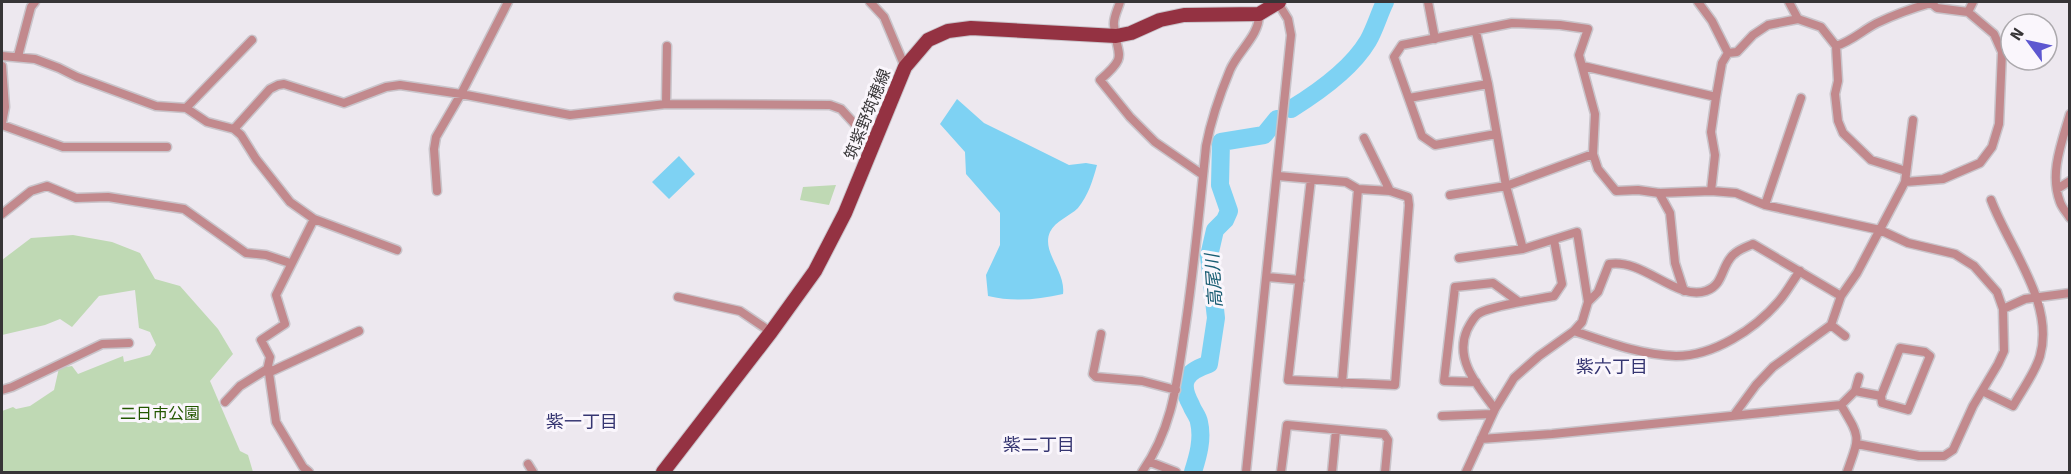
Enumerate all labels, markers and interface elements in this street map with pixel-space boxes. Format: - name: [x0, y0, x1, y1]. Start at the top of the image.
- north arrow: [1999, 12, 2059, 72]
- text: N: [2006, 24, 2029, 44]
- street label: 筑紫野筑穂線: [841, 66, 895, 163]
- water label: 高尾川: [1201, 251, 1227, 309]
- district label: 紫六丁目: [1576, 356, 1648, 378]
- park label: 二日市公園: [120, 404, 200, 424]
- district label: 紫一丁目: [546, 411, 618, 433]
- district label: 紫二丁目: [1003, 434, 1075, 456]

